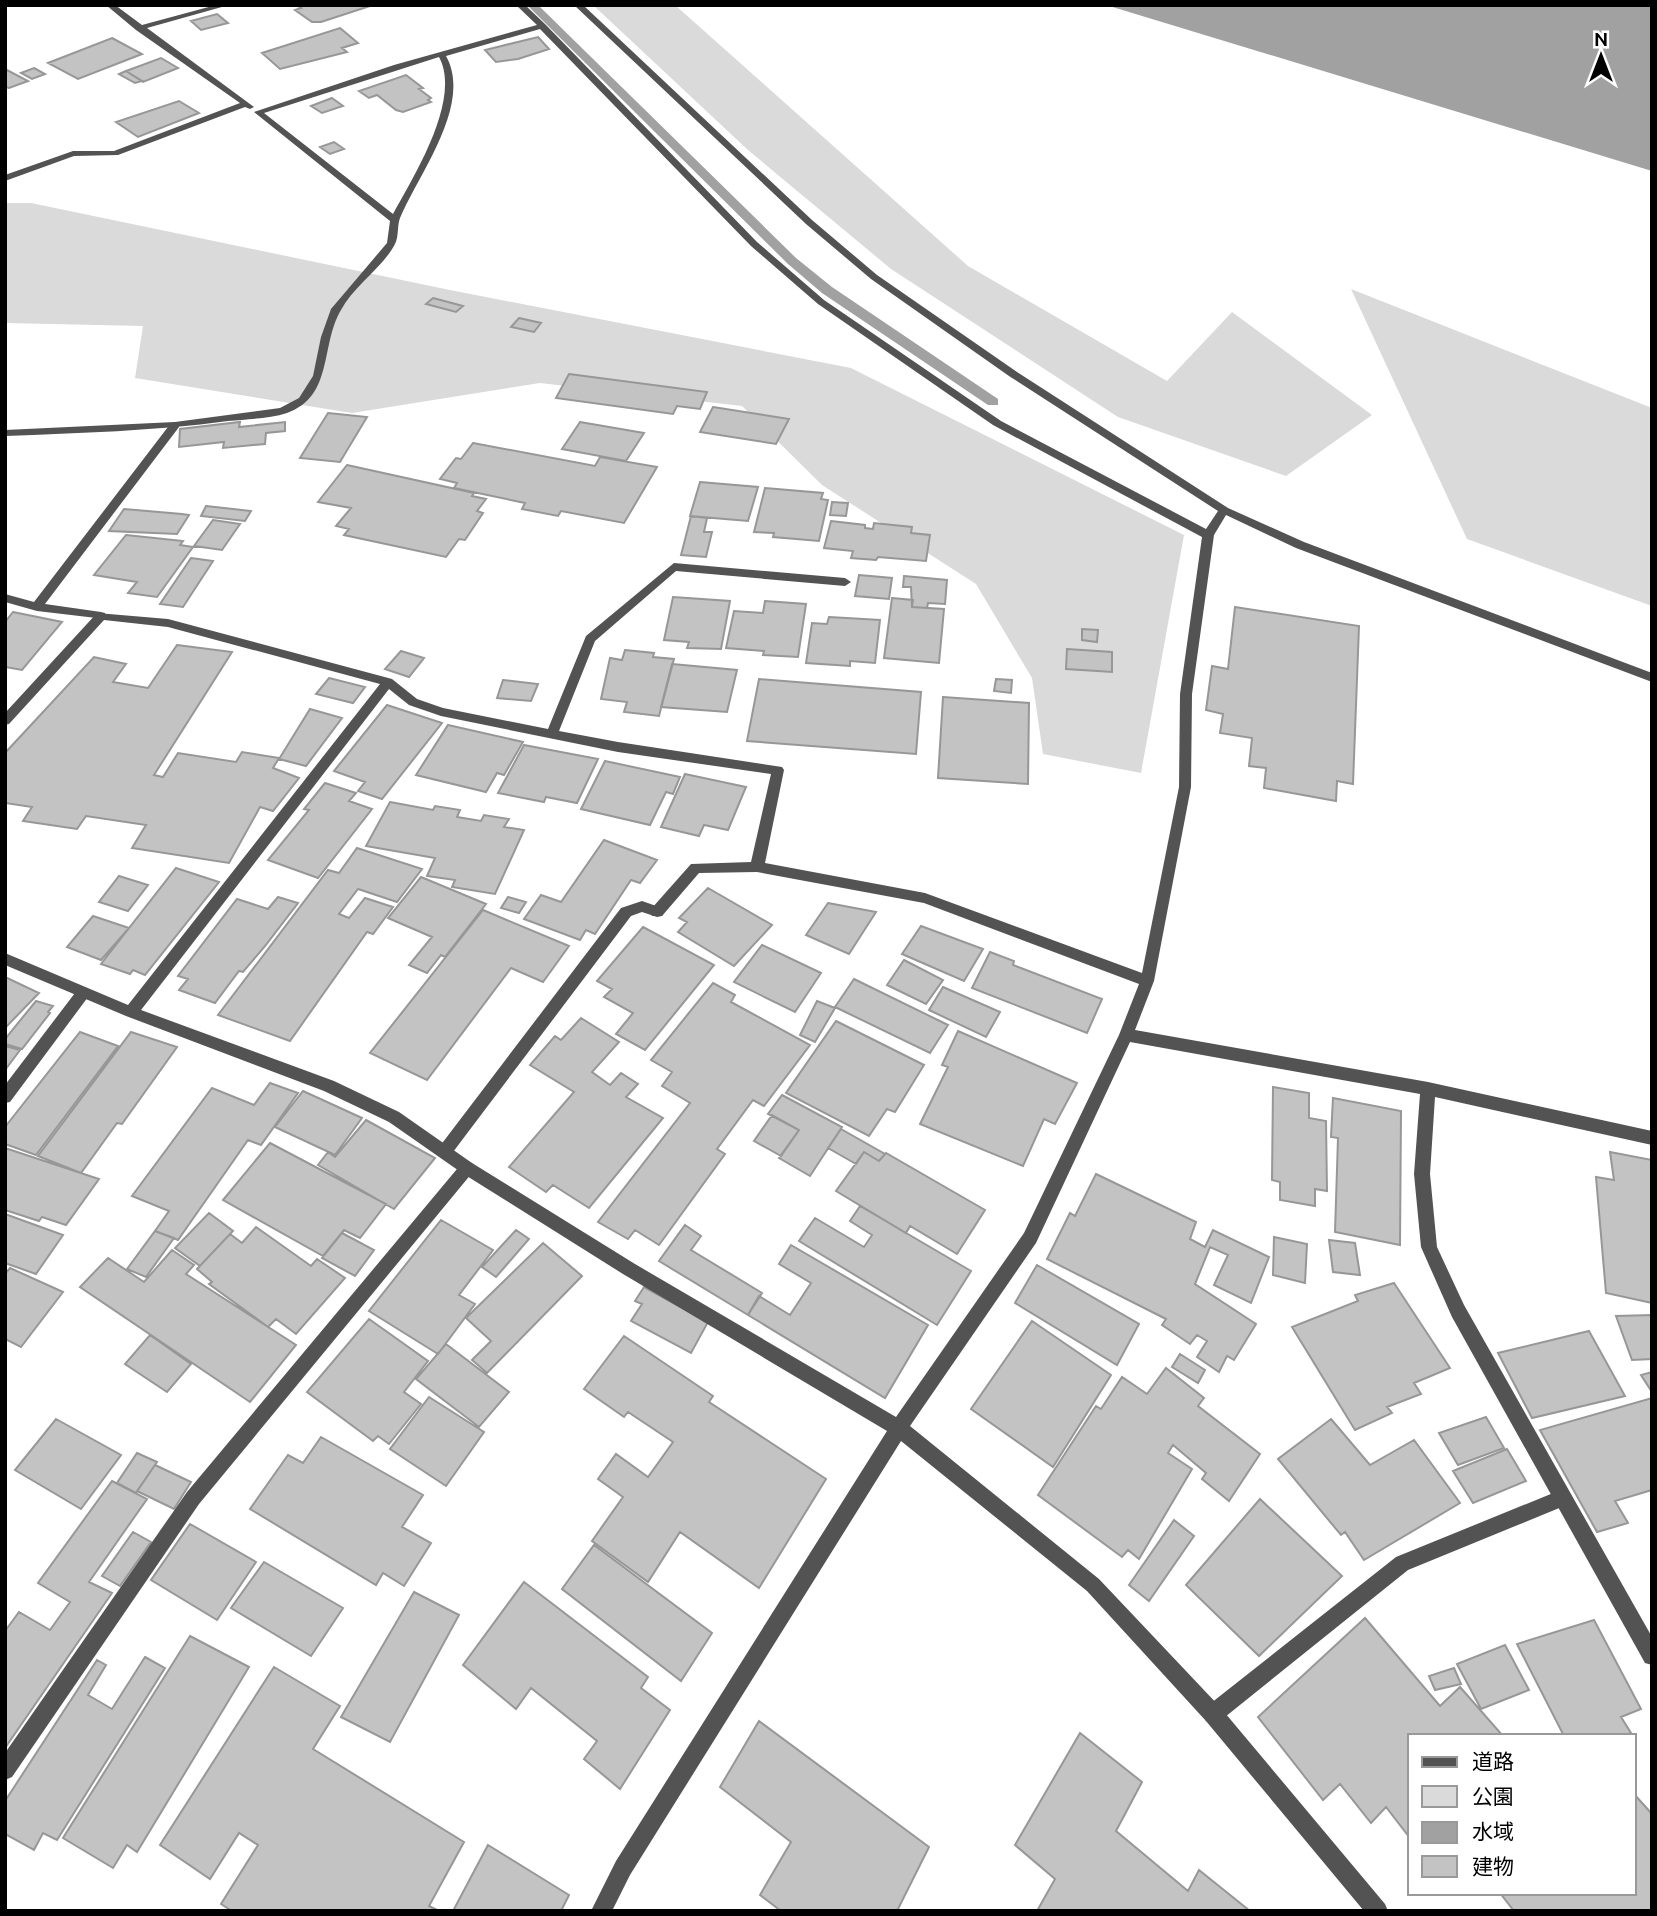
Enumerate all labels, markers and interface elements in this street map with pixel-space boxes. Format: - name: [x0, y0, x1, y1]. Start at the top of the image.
- north arrow: [1566, 21, 1636, 91]
- text: N: [1594, 28, 1608, 50]
- legend: [1408, 1734, 1636, 1895]
- text: 道路: [1472, 1749, 1514, 1773]
- text: 公園: [1472, 1784, 1514, 1808]
- text: 水域: [1472, 1819, 1514, 1843]
- text: 建物: [1472, 1854, 1514, 1878]

